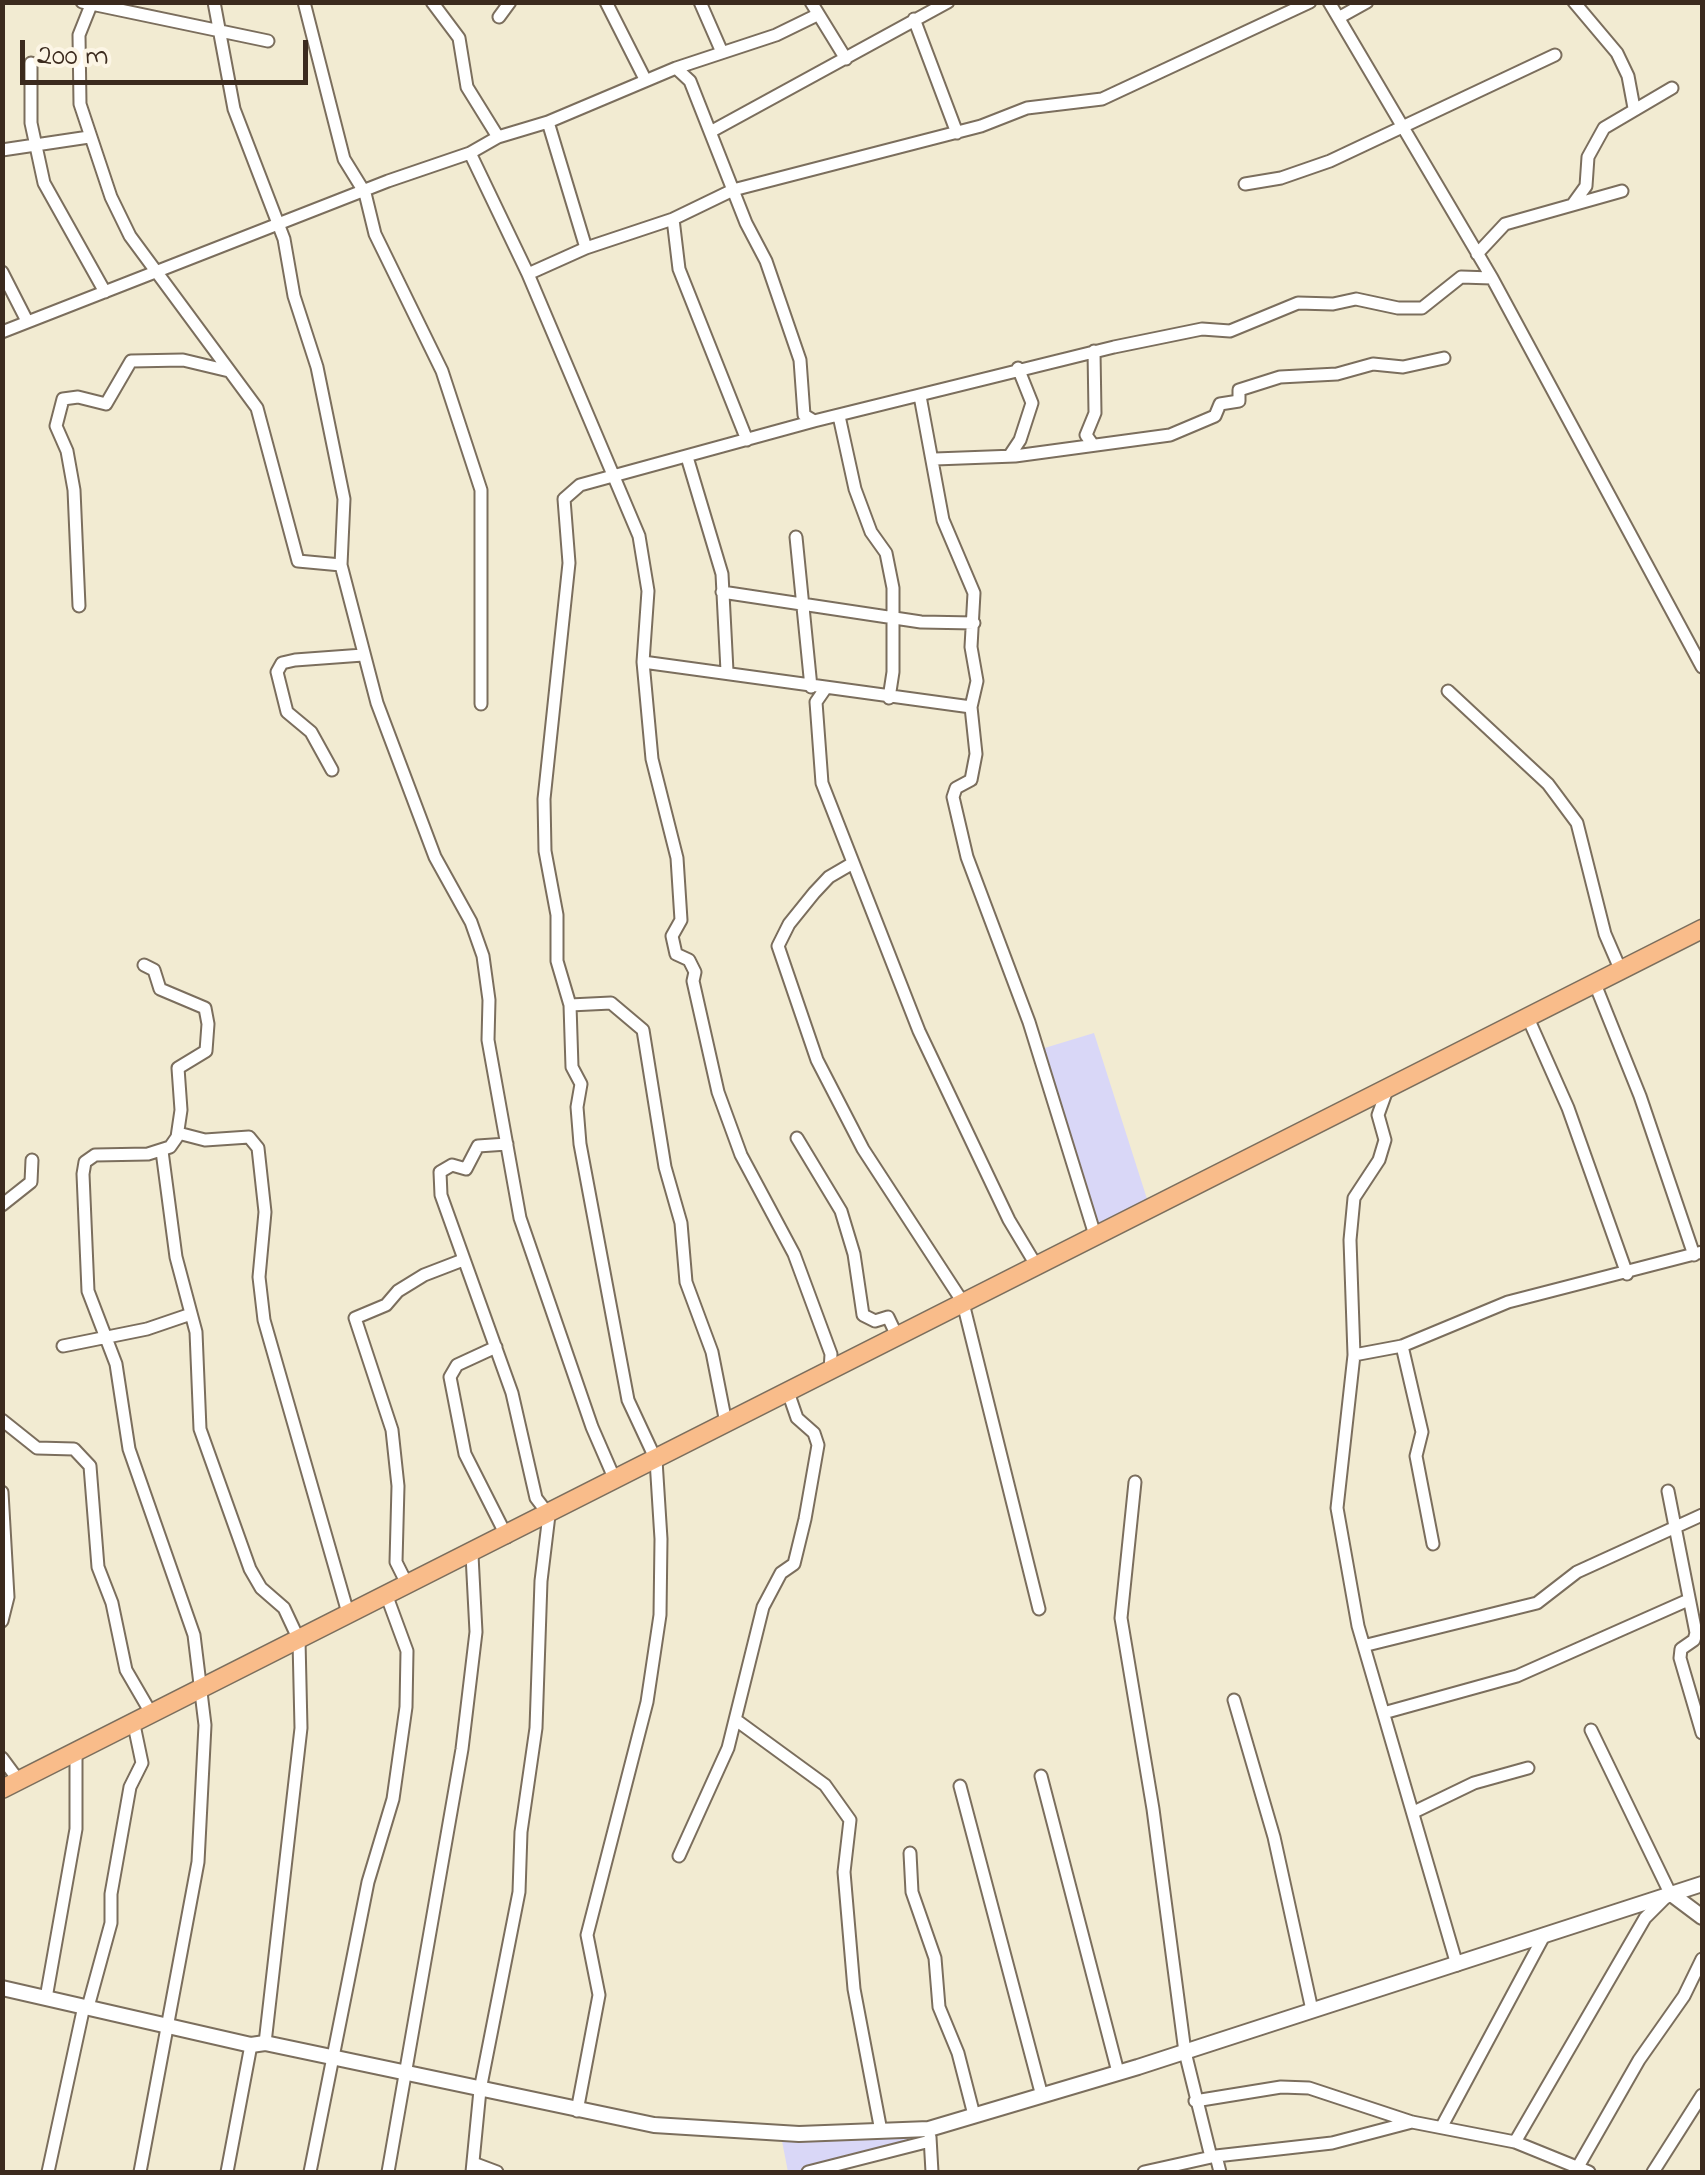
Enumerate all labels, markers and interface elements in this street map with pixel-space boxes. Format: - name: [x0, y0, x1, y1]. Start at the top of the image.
- scale bar: [25, 20, 312, 82]
- text: 200 m: [37, 35, 109, 79]

